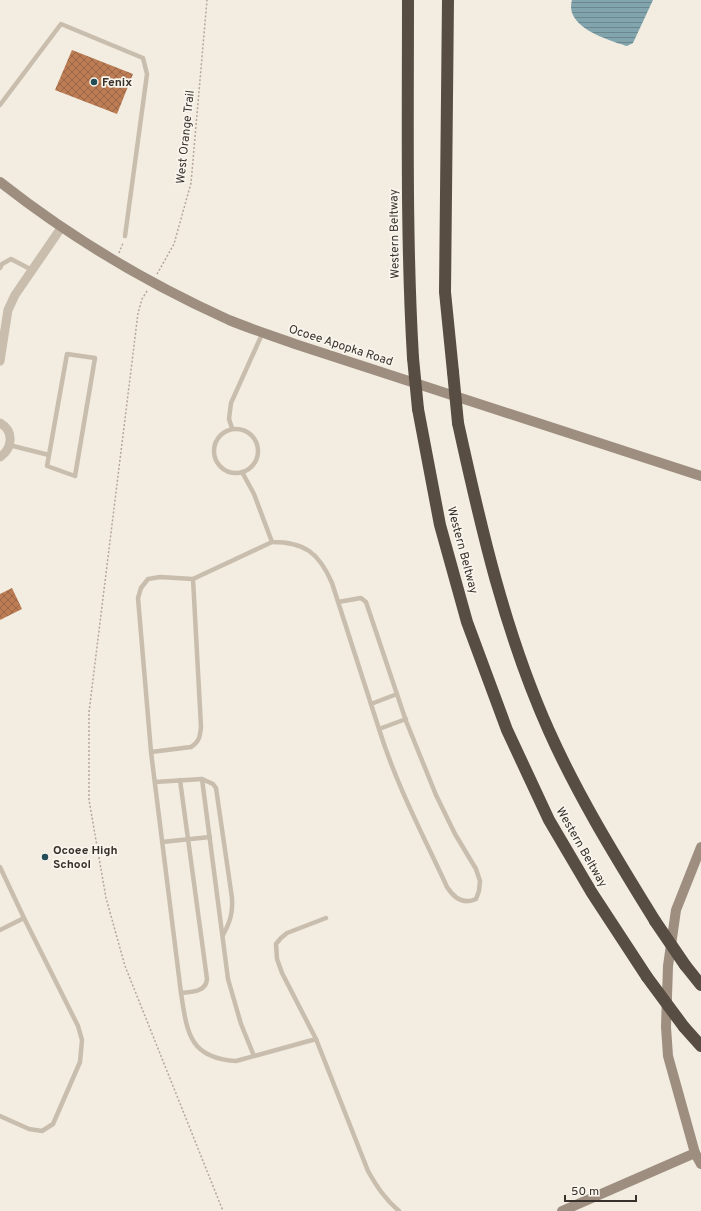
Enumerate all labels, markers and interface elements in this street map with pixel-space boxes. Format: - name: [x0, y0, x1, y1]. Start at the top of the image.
- place label: Fenix: [102, 75, 132, 91]
- marker: Fenix: [89, 77, 99, 87]
- street label: West Orange Trail: [173, 89, 199, 185]
- street label: Western Beltway: [386, 189, 404, 279]
- street label: Ocoee Apopka Road: [287, 322, 395, 370]
- street label: Western Beltway: [443, 505, 481, 596]
- street label: Western Beltway: [552, 805, 611, 890]
- place label: Ocoee High School: [53, 843, 118, 873]
- marker: Ocoee High School: [40, 852, 50, 862]
- scale bar: [565, 1177, 636, 1203]
- text: 50 m: [571, 1184, 599, 1200]

